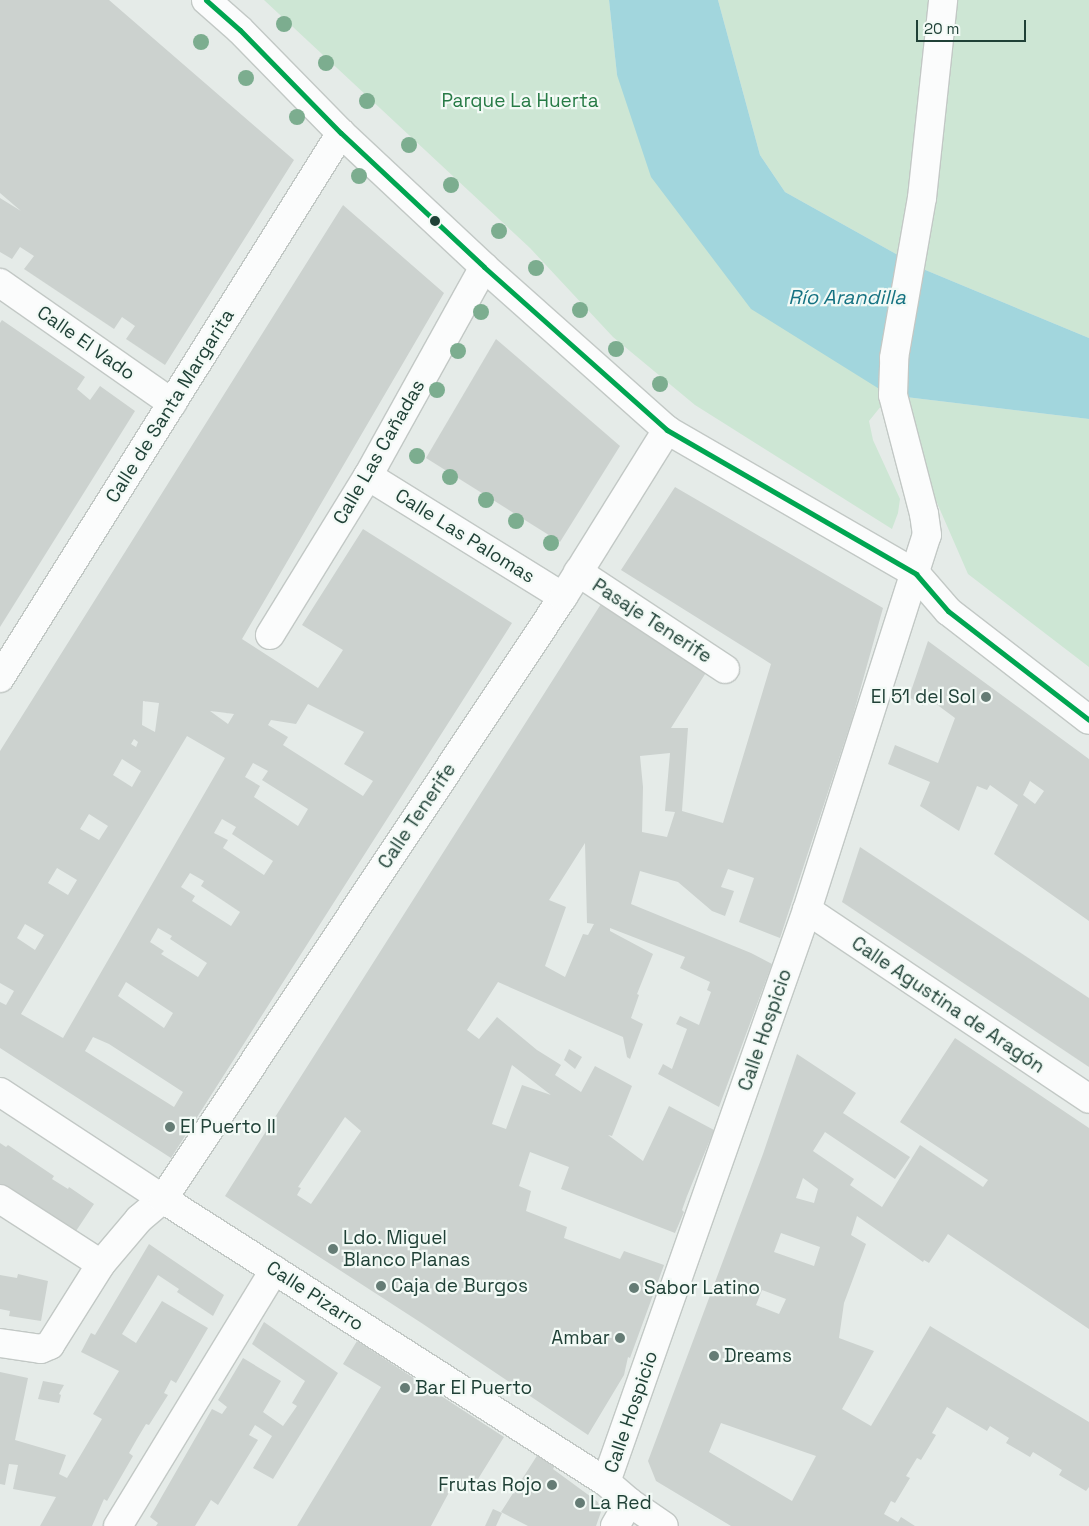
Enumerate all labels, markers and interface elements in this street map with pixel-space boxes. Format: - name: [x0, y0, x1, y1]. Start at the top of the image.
- scale bar: [919, 10, 1029, 42]
- text: 20 m: [924, 19, 959, 38]
- park label: Parque La Huerta: [441, 90, 599, 112]
- unlabelled marker: [430, 216, 440, 226]
- water label: Río Arandilla: [788, 285, 906, 309]
- street label: Calle El Vado: [33, 301, 139, 385]
- street label: Calle de Santa Margarita: [101, 305, 239, 507]
- street label: Calle Las Cañadas: [328, 376, 430, 528]
- street label: Calle Las Palomas: [391, 484, 539, 588]
- street label: Pasaje Tenerife: [588, 574, 716, 668]
- place label: El 51 del Sol: [871, 686, 976, 708]
- marker: El 51 del Sol: [980, 691, 992, 703]
- street label: Calle Tenerife: [373, 759, 461, 873]
- street label: Calle Agustina de Aragón: [847, 932, 1049, 1078]
- street label: Calle Hospicio: [733, 966, 797, 1094]
- place label: El Puerto II: [180, 1116, 276, 1138]
- marker: El Puerto II: [164, 1121, 176, 1133]
- place label: Ldo. Miguel Blanco Planas: [343, 1227, 470, 1271]
- marker: Ldo. Miguel Blanco Planas: [327, 1243, 339, 1255]
- street label: Calle Pizarro: [262, 1256, 368, 1336]
- place label: Caja de Burgos: [391, 1275, 528, 1297]
- place label: Sabor Latino: [644, 1277, 760, 1299]
- marker: Caja de Burgos: [375, 1280, 387, 1292]
- marker: Sabor Latino: [628, 1282, 640, 1294]
- place label: Ambar: [551, 1327, 610, 1349]
- marker: Ambar: [614, 1332, 626, 1344]
- place label: Dreams: [724, 1345, 792, 1367]
- street label: Calle Hospicio: [599, 1348, 663, 1476]
- marker: Dreams: [708, 1350, 720, 1362]
- place label: Bar El Puerto: [415, 1377, 532, 1399]
- marker: Bar El Puerto: [399, 1382, 411, 1394]
- place label: Frutas Rojo: [438, 1474, 542, 1496]
- marker: Frutas Rojo: [546, 1479, 558, 1491]
- place label: La Red: [590, 1492, 652, 1514]
- marker: La Red: [574, 1497, 586, 1509]

